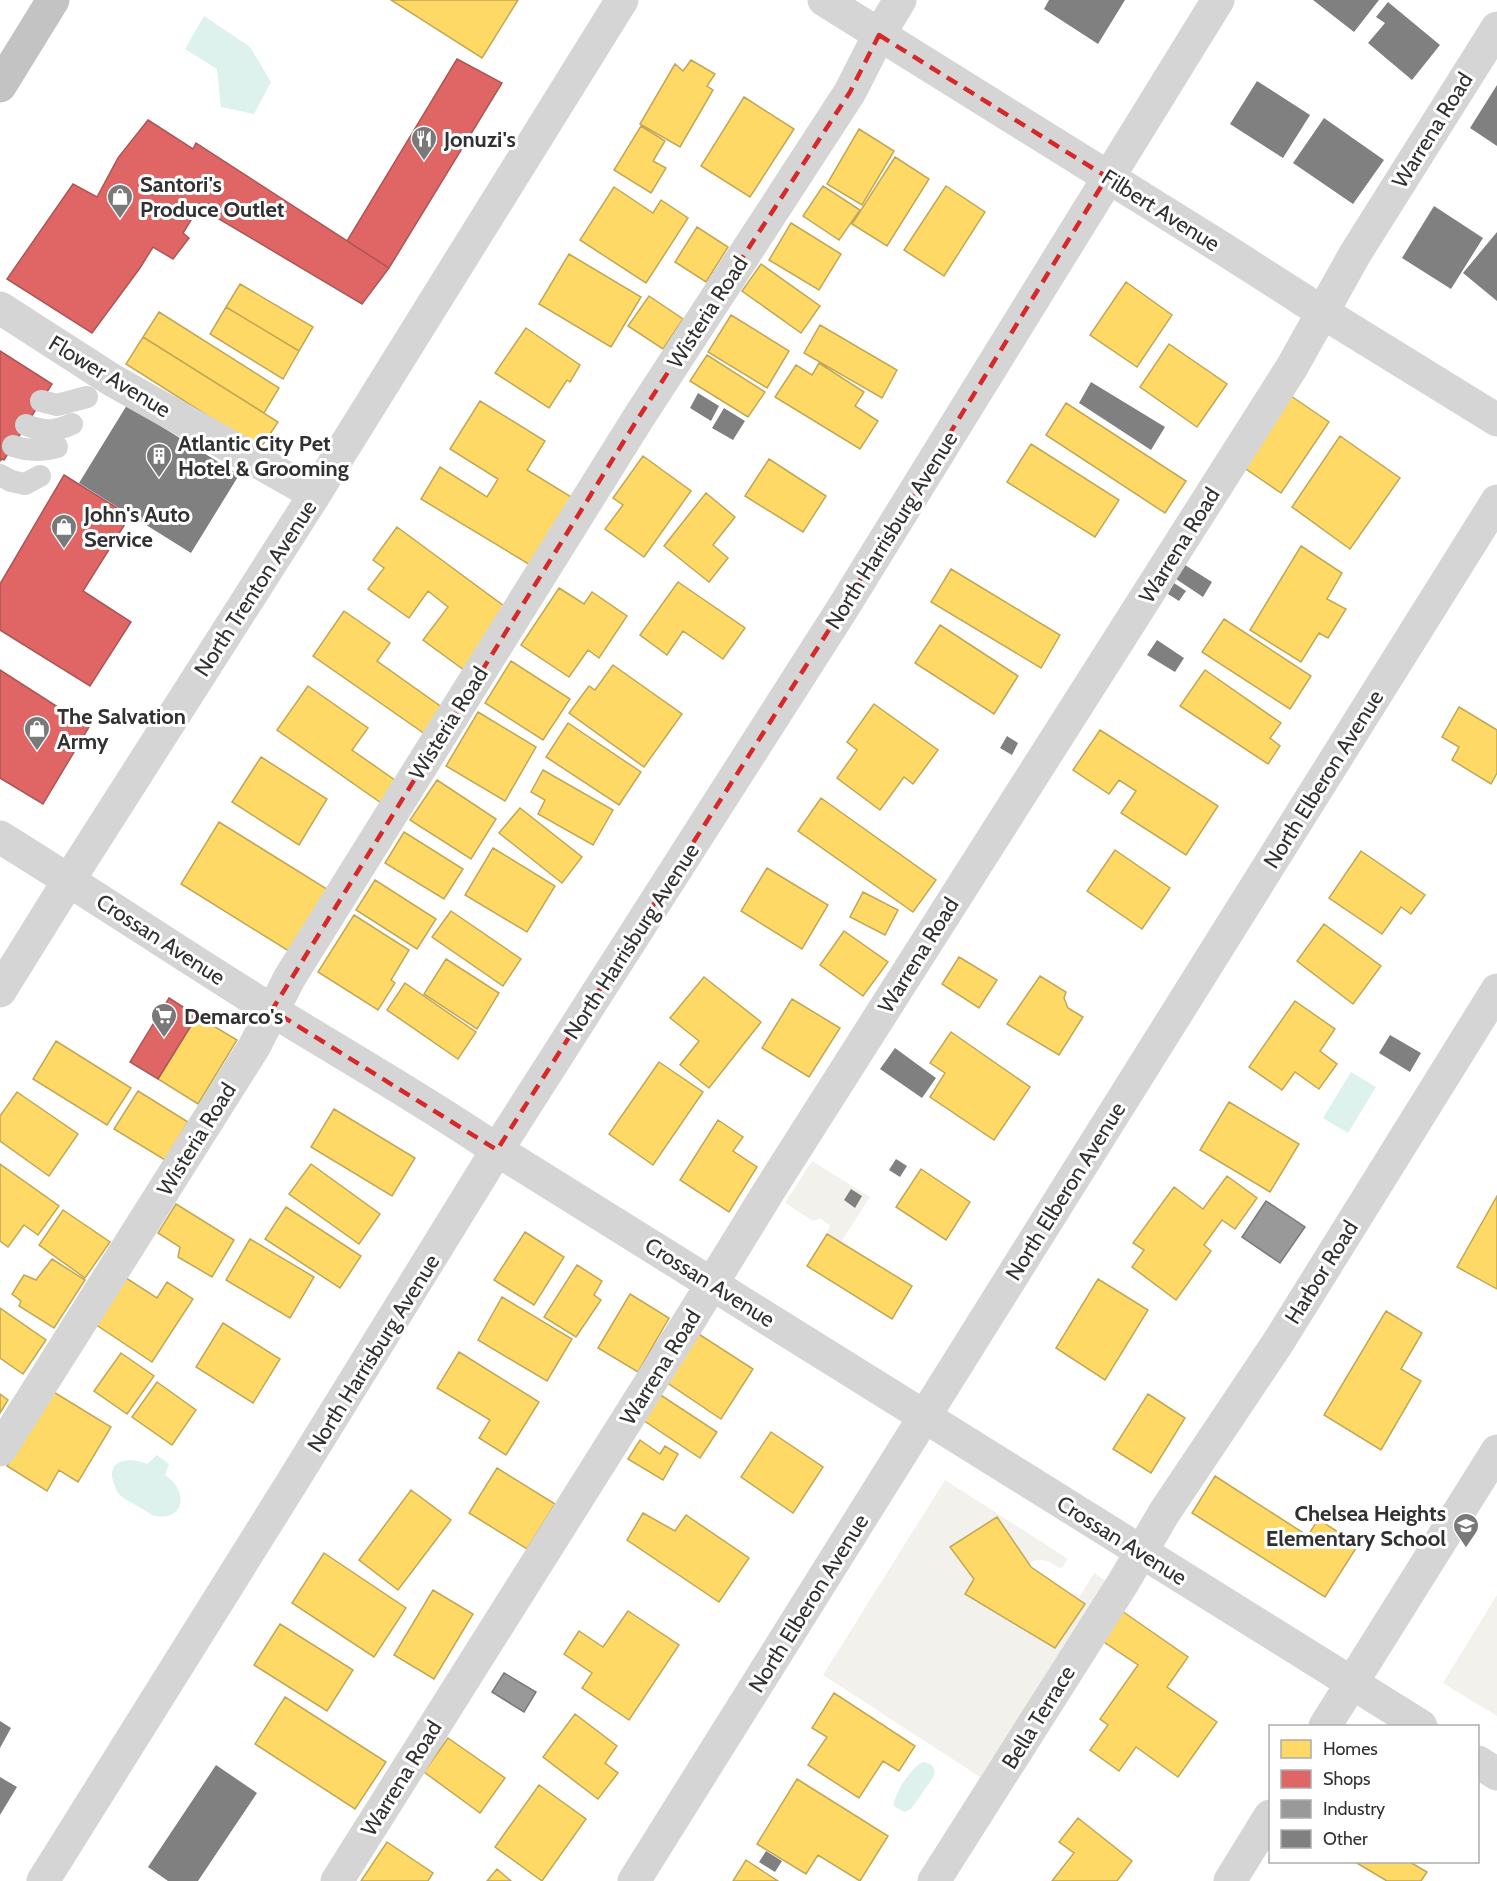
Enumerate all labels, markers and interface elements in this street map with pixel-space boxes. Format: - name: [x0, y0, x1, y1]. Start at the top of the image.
- street label: Warrena Road: [1386, 68, 1479, 193]
- restaurant icon: Jonuzi's: [409, 124, 439, 162]
- place label: Jonuzi's: [443, 126, 516, 153]
- street label: Filbert Avenue: [1097, 164, 1225, 257]
- place label: Santori's Produce Outlet: [140, 171, 285, 223]
- shop icon: Santori's Produce Outlet: [105, 182, 135, 220]
- street label: Wisteria Road: [661, 251, 754, 373]
- street label: Flower Avenue: [44, 329, 176, 423]
- street label: North Harrisburg Avenue: [819, 426, 963, 634]
- place label: Atlantic City Pet Hotel & Grooming: [178, 430, 349, 482]
- building icon: Atlantic City Pet Hotel & Grooming: [144, 441, 174, 479]
- street label: Warrena Road: [1133, 483, 1226, 608]
- street label: North Trenton Avenue: [188, 495, 323, 682]
- place label: John's Auto Service: [83, 501, 190, 553]
- shop icon: John's Auto Service: [49, 512, 79, 550]
- street label: Wisteria Road: [403, 662, 494, 785]
- street label: North Elberon Avenue: [1258, 685, 1389, 873]
- place label: The Salvation Army: [57, 703, 186, 755]
- shop icon: The Salvation Army: [22, 714, 52, 752]
- street label: North Harrisburg Avenue: [558, 838, 705, 1044]
- street label: Crossan Avenue: [91, 888, 230, 991]
- street label: Warrena Road: [872, 893, 965, 1018]
- supermarket icon: Demarco's: [149, 1001, 179, 1039]
- place label: Demarco's: [184, 1003, 283, 1030]
- street label: Wisteria Road: [151, 1078, 242, 1201]
- street label: North Elberon Avenue: [1000, 1097, 1131, 1285]
- street label: Harbor Road: [1279, 1216, 1364, 1329]
- street label: Crossan Avenue: [640, 1232, 780, 1333]
- street label: North Harrisburg Avenue: [301, 1249, 445, 1457]
- street label: Warrena Road: [614, 1305, 707, 1430]
- street label: Crossan Avenue: [1052, 1490, 1192, 1591]
- place label: Chelsea Heights Elementary School: [1266, 1500, 1446, 1552]
- street label: North Elberon Avenue: [743, 1509, 874, 1697]
- school or university icon: Chelsea Heights Elementary School: [1451, 1511, 1481, 1549]
- street label: Bella Terrace: [996, 1661, 1081, 1774]
- street label: Warrena Road: [355, 1716, 448, 1841]
- legend: [1269, 1725, 1479, 1863]
- text: Homes: [1323, 1738, 1378, 1760]
- text: Shops: [1323, 1768, 1371, 1790]
- text: Industry: [1323, 1798, 1385, 1820]
- text: Other: [1323, 1828, 1368, 1850]

